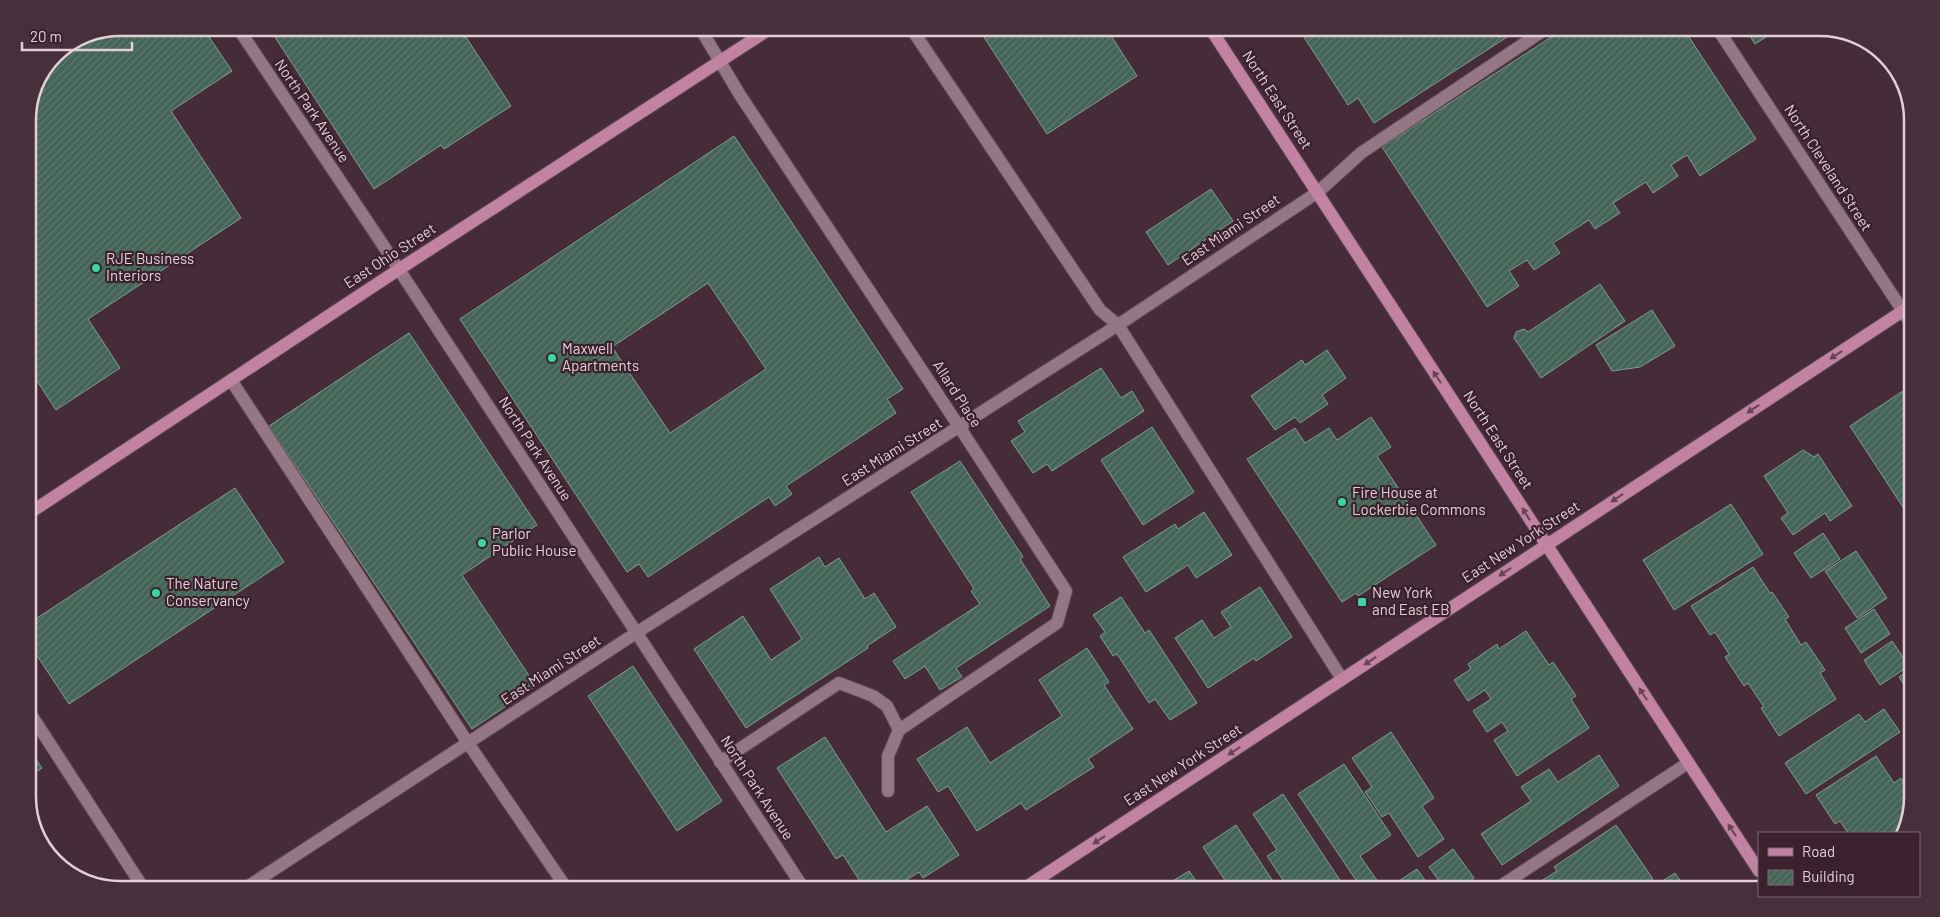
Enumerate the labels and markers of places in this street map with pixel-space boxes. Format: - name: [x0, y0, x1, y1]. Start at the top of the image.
- place label: RJE Business Interiors: [106, 249, 194, 284]
- marker: RJE Business Interiors: [90, 262, 102, 274]
- place label: Maxwell Apartments: [562, 339, 639, 374]
- marker: Maxwell Apartments: [546, 352, 558, 364]
- place label: Fire House at Lockerbie Commons: [1352, 483, 1486, 518]
- marker: Fire House at Lockerbie Commons: [1336, 496, 1348, 508]
- place label: Parlor Public House: [492, 524, 576, 559]
- marker: Parlor Public House: [476, 537, 488, 549]
- place label: The Nature Conservancy: [166, 574, 250, 609]
- place label: New York and East EB: [1372, 583, 1450, 618]
- marker: The Nature Conservancy: [150, 587, 162, 599]
- marker: New York and East EB: [1356, 596, 1368, 608]

